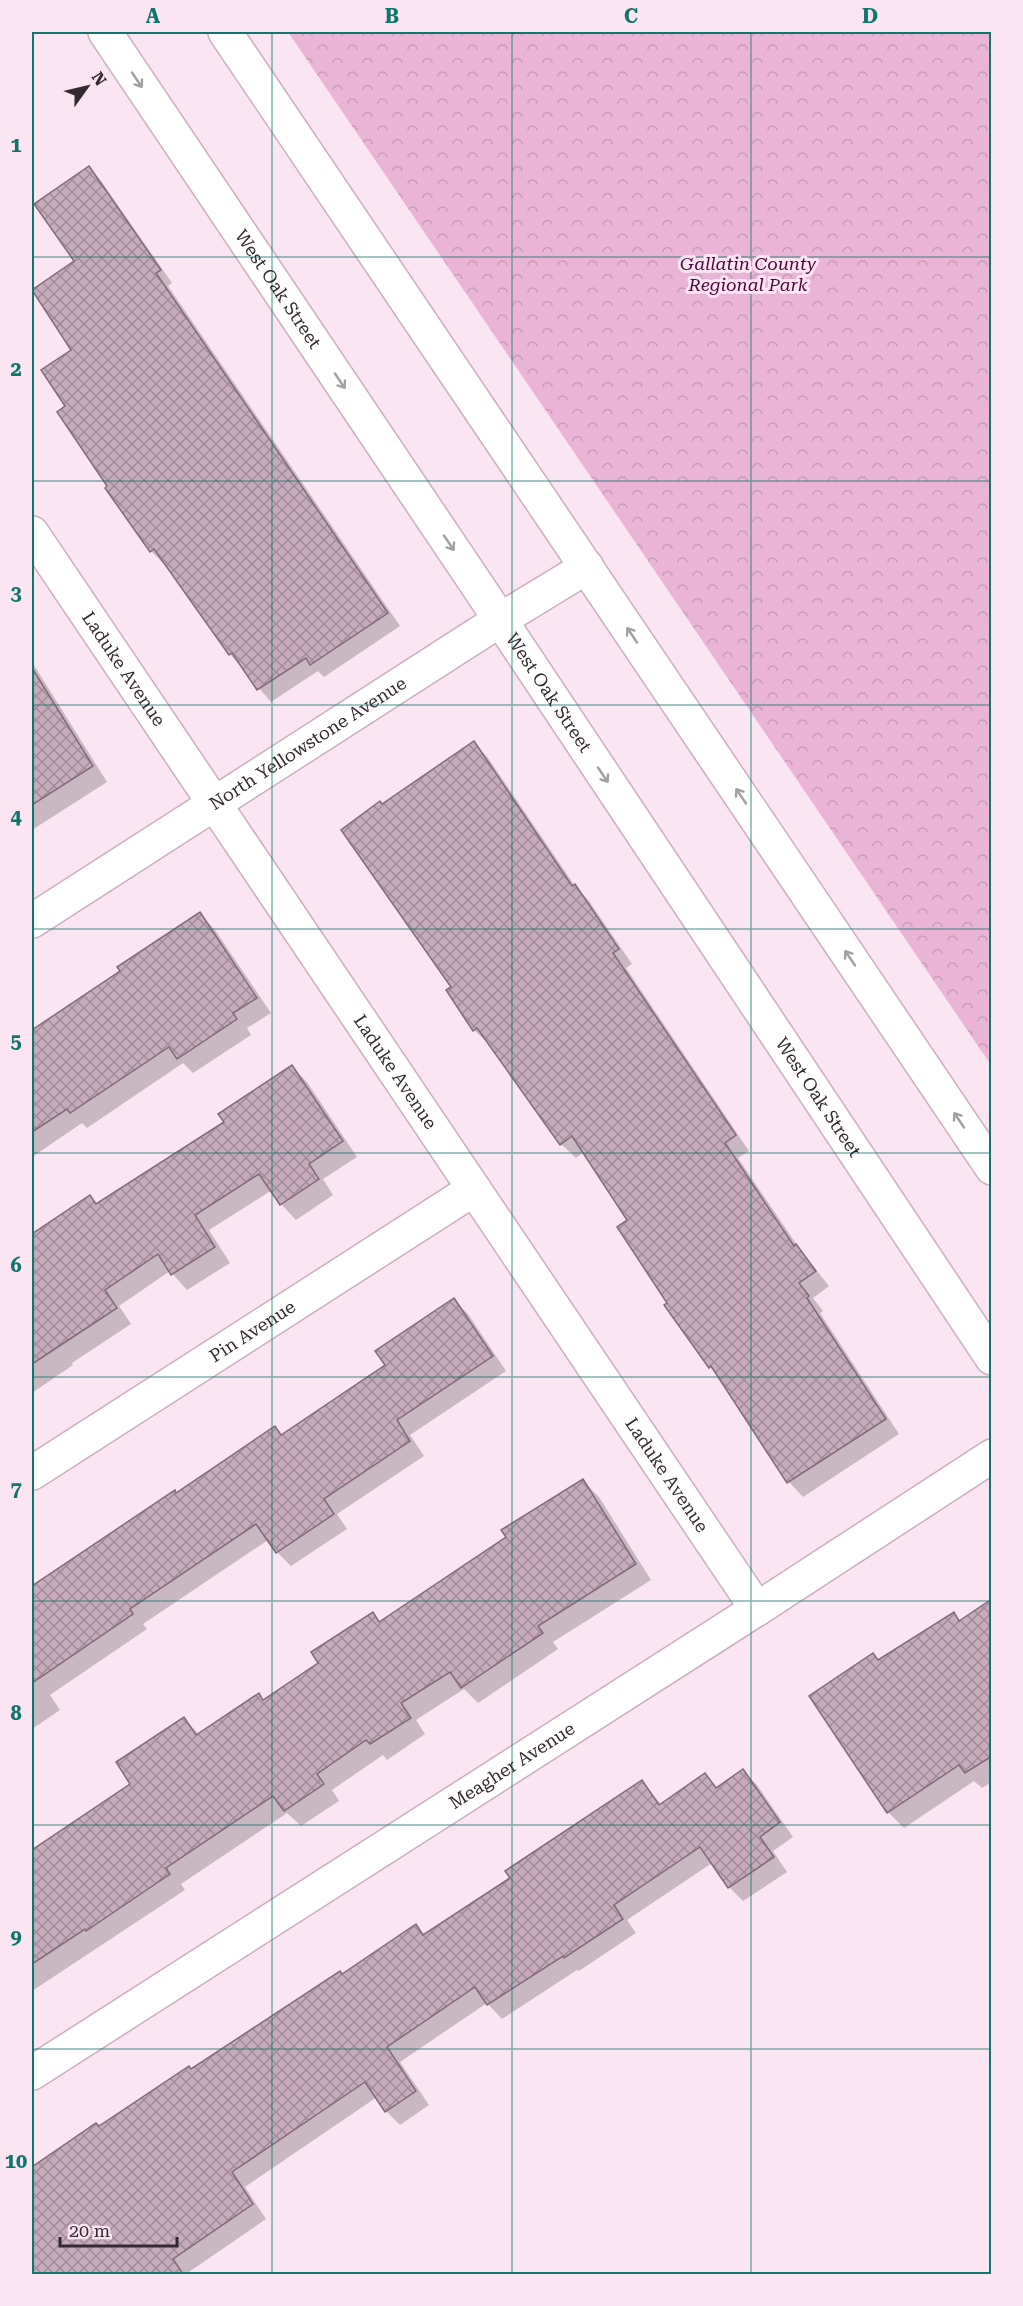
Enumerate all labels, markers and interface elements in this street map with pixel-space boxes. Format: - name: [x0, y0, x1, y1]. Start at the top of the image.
- text: A: [146, 4, 161, 28]
- text: B: [385, 4, 399, 28]
- text: C: [624, 4, 638, 28]
- text: D: [862, 4, 878, 28]
- north arrow: [57, 57, 117, 117]
- text: N: [88, 68, 110, 89]
- one-way arrow: [132, 71, 144, 88]
- text: 1: [10, 133, 22, 157]
- street label: West Oak Street: [231, 225, 326, 353]
- park label: Gallatin County Regional Park: [680, 253, 817, 295]
- text: 2: [10, 357, 22, 381]
- one-way arrow: [334, 373, 346, 389]
- one-way arrow: [443, 534, 455, 551]
- text: 3: [10, 581, 22, 605]
- street label: Laduke Avenue: [78, 607, 170, 730]
- one-way arrow: [626, 627, 638, 643]
- street label: West Oak Street: [502, 629, 597, 756]
- street label: North Yellowstone Avenue: [205, 672, 410, 814]
- one-way arrow: [597, 767, 609, 783]
- one-way arrow: [735, 789, 747, 805]
- text: 4: [10, 805, 22, 829]
- one-way arrow: [844, 950, 856, 967]
- street label: Laduke Avenue: [350, 1011, 442, 1133]
- text: 5: [10, 1029, 22, 1053]
- street label: West Oak Street: [771, 1033, 866, 1161]
- one-way arrow: [953, 1112, 965, 1129]
- text: 6: [10, 1253, 22, 1277]
- street label: Pin Avenue: [205, 1296, 299, 1366]
- street label: Laduke Avenue: [621, 1414, 713, 1536]
- text: 7: [10, 1477, 22, 1501]
- text: 8: [10, 1701, 22, 1725]
- street label: Meagher Avenue: [445, 1717, 579, 1813]
- text: 9: [10, 1925, 22, 1949]
- text: 10: [5, 2149, 27, 2173]
- scale bar: [60, 2210, 177, 2248]
- text: 20 m: [69, 2220, 110, 2241]

